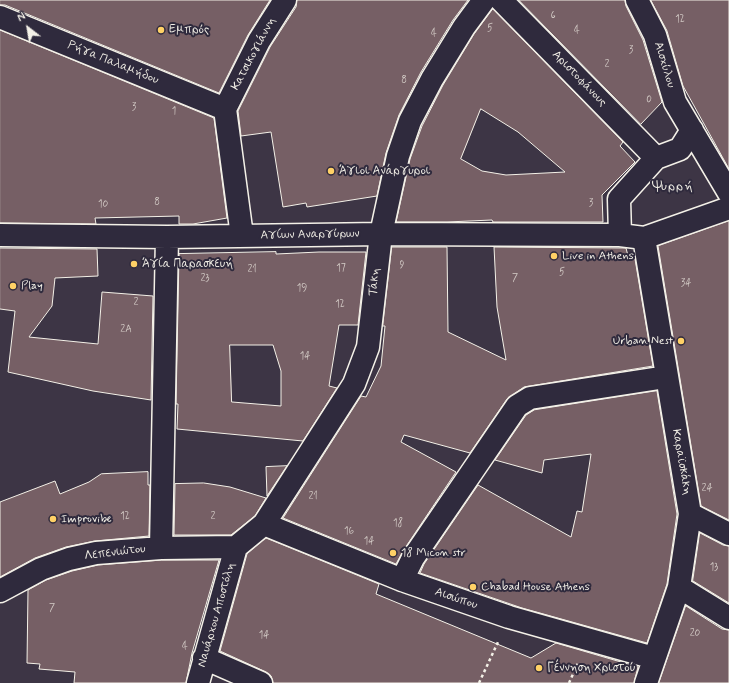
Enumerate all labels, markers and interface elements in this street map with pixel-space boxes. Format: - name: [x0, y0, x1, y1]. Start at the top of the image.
- north arrow: [8, 8, 48, 48]
- text: N: [15, 10, 29, 26]
- house number: 6: [550, 10, 556, 22]
- house number: 12: [675, 14, 685, 26]
- street label: Κατσικογιάννη: [229, 15, 279, 93]
- place label: Εμπρός: [169, 23, 209, 37]
- house number: 5: [487, 23, 493, 35]
- marker: Εμπρός: [156, 25, 166, 35]
- house number: 4: [574, 25, 580, 37]
- house number: 4: [431, 28, 437, 40]
- street label: Ρήγα Παλαμήδου: [65, 38, 161, 88]
- street label: Αισχύλου: [650, 40, 678, 90]
- house number: 3: [629, 45, 633, 57]
- street label: Αριστοφάνους: [549, 48, 609, 110]
- house number: 2: [605, 59, 609, 71]
- house number: 8: [401, 75, 407, 87]
- house number: 0: [646, 94, 652, 106]
- house number: 3: [132, 102, 136, 114]
- house number: 1: [172, 106, 176, 118]
- place label: Άγιοι Ανάργυροι: [339, 164, 430, 178]
- marker: Άγιοι Ανάργυροι: [326, 166, 336, 176]
- district label: Ψυρρή: [652, 179, 694, 195]
- house number: 8: [154, 197, 160, 209]
- house number: 3: [589, 198, 593, 210]
- house number: 10: [98, 199, 108, 211]
- street label: Αγίων Αναργύρων: [260, 227, 360, 243]
- place label: Live in Athens: [562, 249, 634, 263]
- marker: Live in Athens: [549, 251, 559, 261]
- place label: Άγία Παρασκευή: [142, 257, 233, 271]
- marker: Άγία Παρασκευή: [129, 259, 139, 269]
- house number: 9: [400, 260, 404, 272]
- house number: 17: [336, 263, 346, 275]
- house number: 21: [247, 264, 257, 276]
- street label: Τάκη: [366, 267, 384, 297]
- house number: 5: [559, 267, 565, 279]
- house number: 23: [200, 273, 210, 285]
- house number: 7: [512, 273, 518, 285]
- house number: 34: [681, 278, 691, 290]
- place label: Play: [21, 279, 43, 293]
- marker: Play: [8, 281, 18, 291]
- house number: 19: [297, 283, 307, 295]
- house number: 2: [134, 297, 138, 309]
- house number: 12: [335, 299, 345, 311]
- house number: 2A: [120, 324, 132, 336]
- place label: Urban Nest: [613, 334, 673, 348]
- marker: Urban Nest: [676, 336, 686, 346]
- house number: 14: [300, 351, 310, 363]
- street label: Καραϊσκάκη: [668, 428, 694, 496]
- house number: 24: [702, 483, 712, 495]
- house number: 21: [308, 491, 318, 503]
- house number: 12: [120, 511, 130, 523]
- house number: 2: [211, 511, 215, 523]
- place label: Improvibe: [61, 512, 112, 526]
- marker: Improvibe: [48, 514, 58, 524]
- house number: 18: [393, 518, 403, 530]
- house number: 16: [344, 526, 354, 538]
- house number: 14: [364, 536, 374, 548]
- street label: Λεπενιώτου: [83, 542, 147, 564]
- place label: 18 Micon str: [401, 546, 466, 560]
- marker: 18 Micon str: [388, 548, 398, 558]
- street label: Ναυάρχου Αποστόλη: [195, 561, 239, 669]
- house number: 13: [710, 562, 718, 574]
- place label: Chabad House Athens: [481, 580, 590, 594]
- marker: Chabad House Athens: [468, 582, 478, 592]
- street label: Αισώπου: [433, 585, 479, 613]
- house number: 7: [49, 603, 55, 615]
- house number: 20: [690, 628, 700, 640]
- house number: 14: [259, 630, 269, 642]
- house number: 4: [182, 641, 188, 653]
- place label: Γέννηση Χριστού: [547, 661, 636, 675]
- marker: Γέννηση Χριστού: [534, 663, 544, 673]

